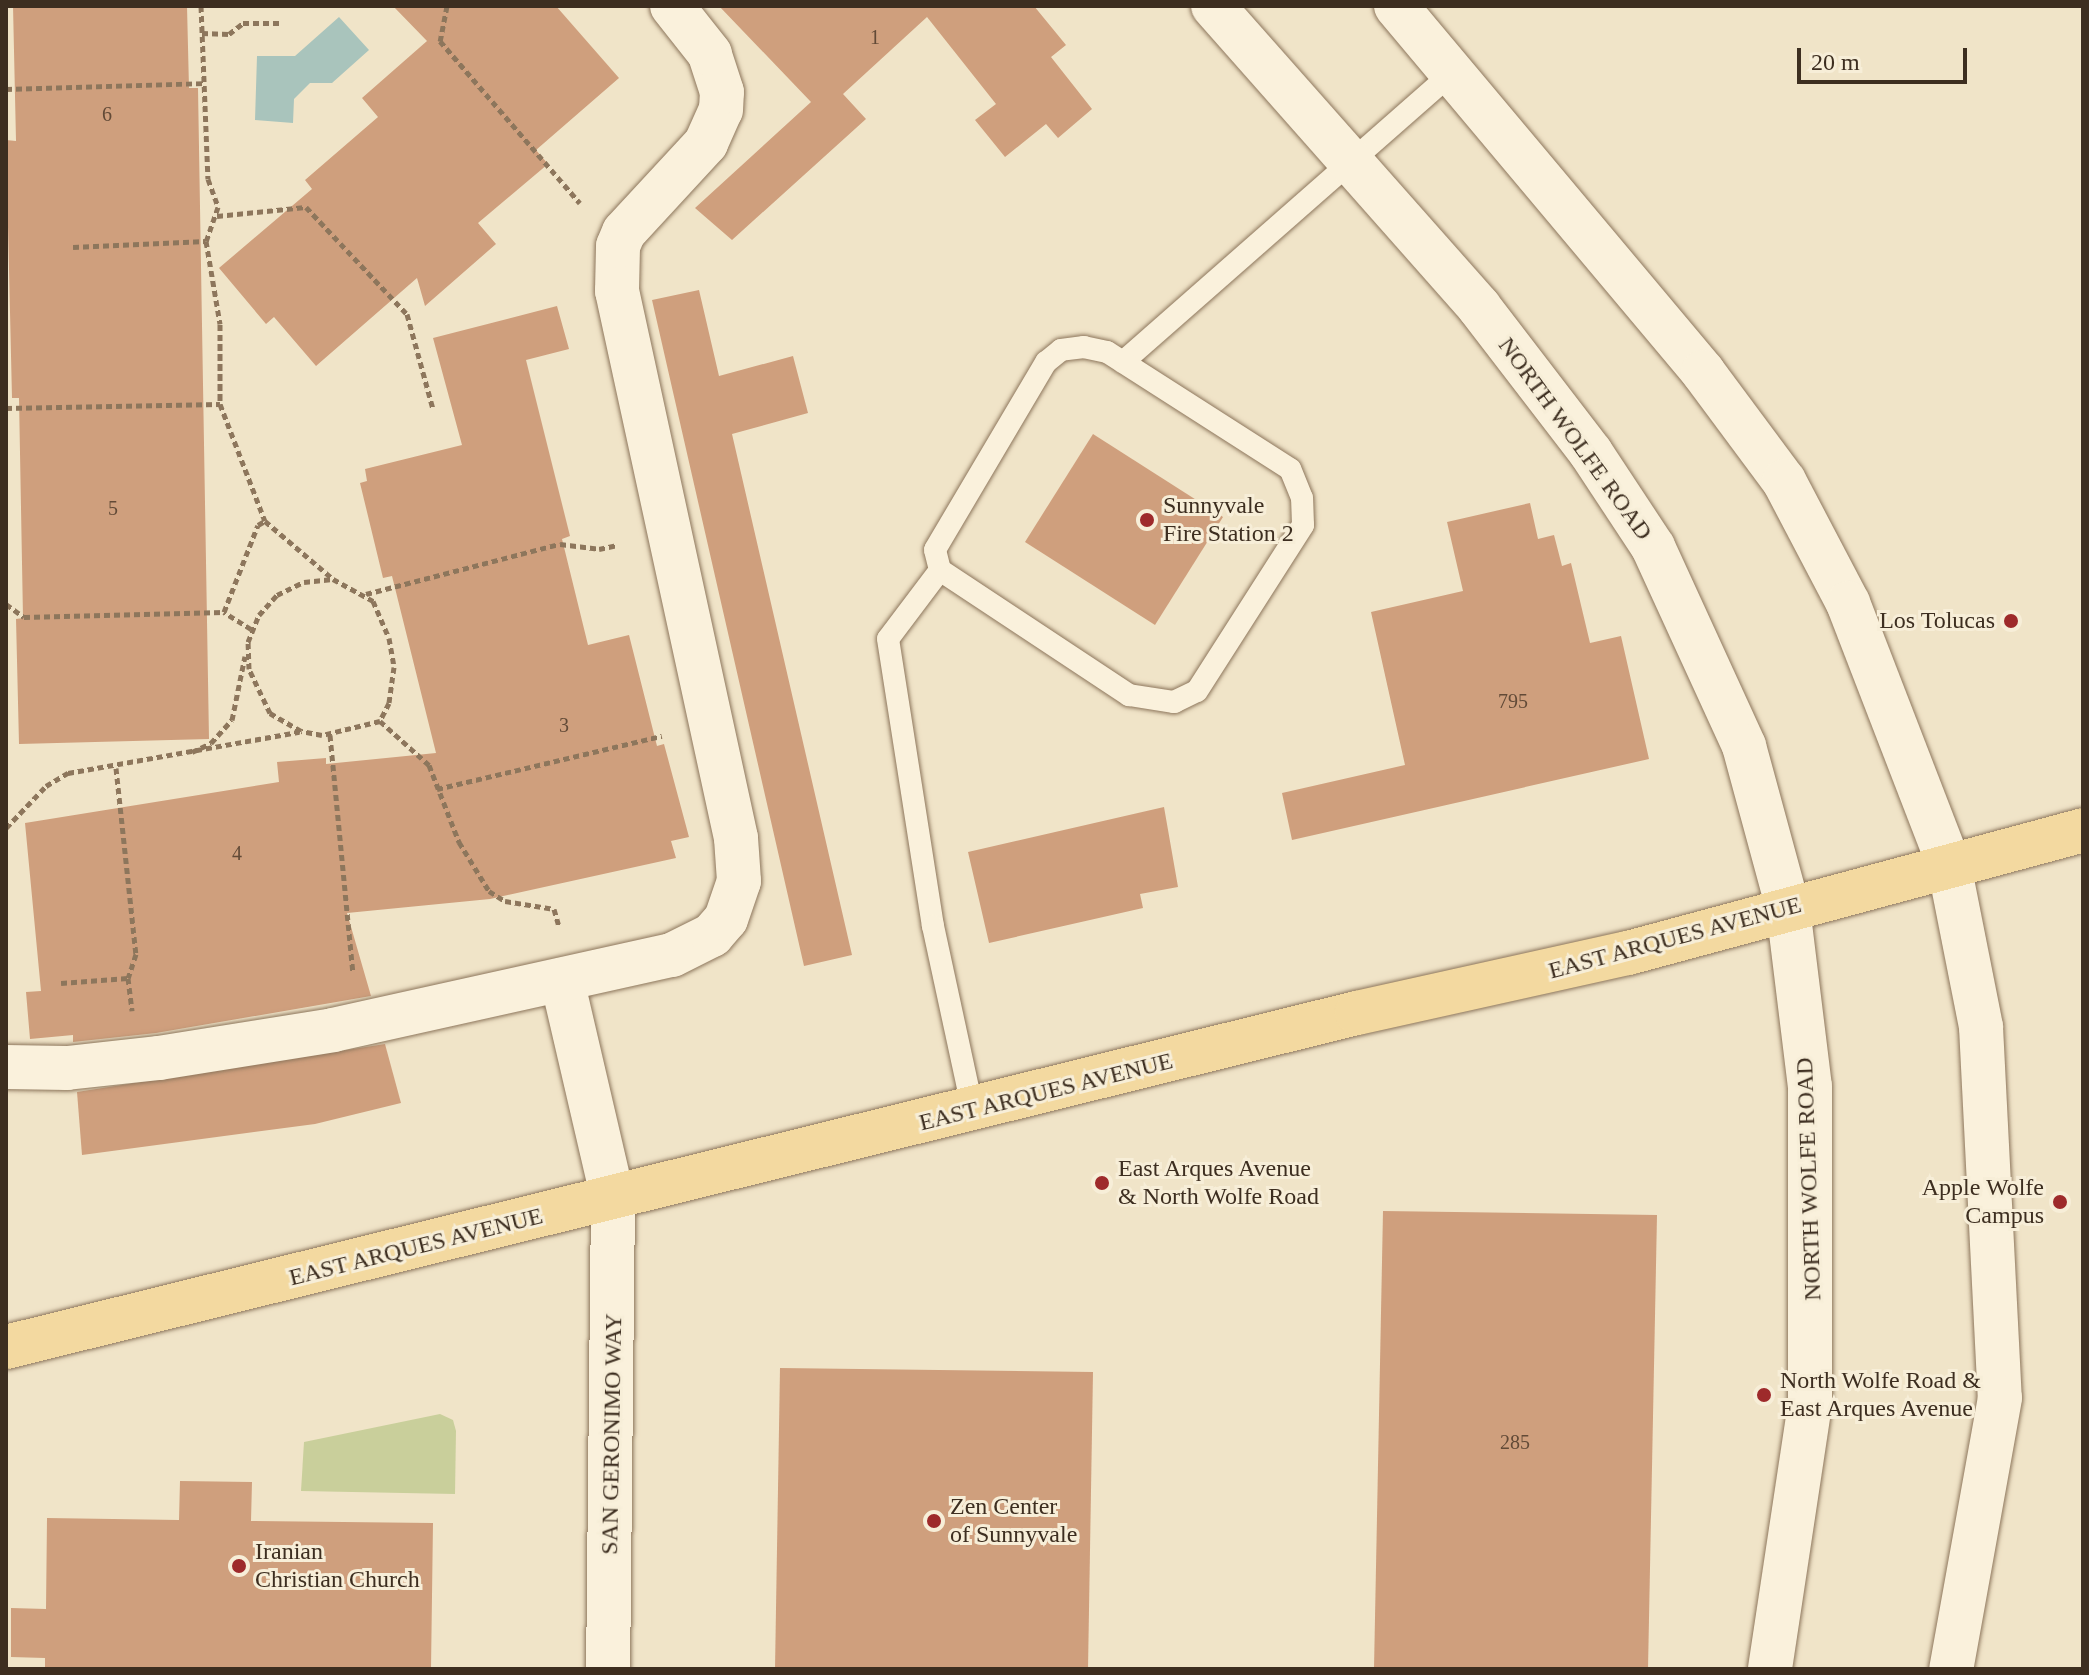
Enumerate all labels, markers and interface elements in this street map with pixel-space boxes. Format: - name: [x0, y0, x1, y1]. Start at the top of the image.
- house number: 1: [870, 25, 880, 49]
- scale bar: [1801, 32, 1971, 82]
- text: 20 m: [1811, 49, 1860, 75]
- house number: 6: [102, 102, 112, 126]
- street label: NORTH WOLFE ROAD: [1492, 332, 1658, 546]
- place label: Sunnyvale Fire Station 2: [1163, 492, 1294, 548]
- house number: 5: [108, 496, 118, 520]
- marker: Sunnyvale Fire Station 2: [1138, 511, 1156, 529]
- place label: Los Tolucas: [1879, 607, 1995, 635]
- marker: Los Tolucas: [2002, 612, 2020, 630]
- house number: 795: [1498, 689, 1528, 713]
- house number: 3: [559, 713, 569, 737]
- house number: 4: [232, 841, 242, 865]
- street label: EAST ARQUES AVENUE: [1544, 890, 1806, 986]
- street label: EAST ARQUES AVENUE: [915, 1046, 1177, 1138]
- street label: NORTH WOLFE ROAD: [1790, 1057, 1828, 1301]
- place label: East Arques Avenue & North Wolfe Road: [1118, 1155, 1319, 1211]
- marker: East Arques Avenue & North Wolfe Road: [1093, 1174, 1111, 1192]
- place label: Apple Wolfe Campus: [1921, 1174, 2044, 1230]
- marker: Apple Wolfe Campus: [2051, 1193, 2069, 1211]
- street label: EAST ARQUES AVENUE: [285, 1201, 547, 1293]
- street label: SAN GERONIMO WAY: [595, 1313, 629, 1555]
- place label: North Wolfe Road & East Arques Avenue: [1780, 1367, 1981, 1423]
- marker: North Wolfe Road & East Arques Avenue: [1755, 1386, 1773, 1404]
- house number: 285: [1500, 1430, 1530, 1454]
- place label: Zen Center of Sunnyvale: [950, 1493, 1077, 1549]
- marker: Zen Center of Sunnyvale: [925, 1512, 943, 1530]
- place label: Iranian Christian Church: [255, 1538, 420, 1594]
- marker: Iranian Christian Church: [230, 1557, 248, 1575]

